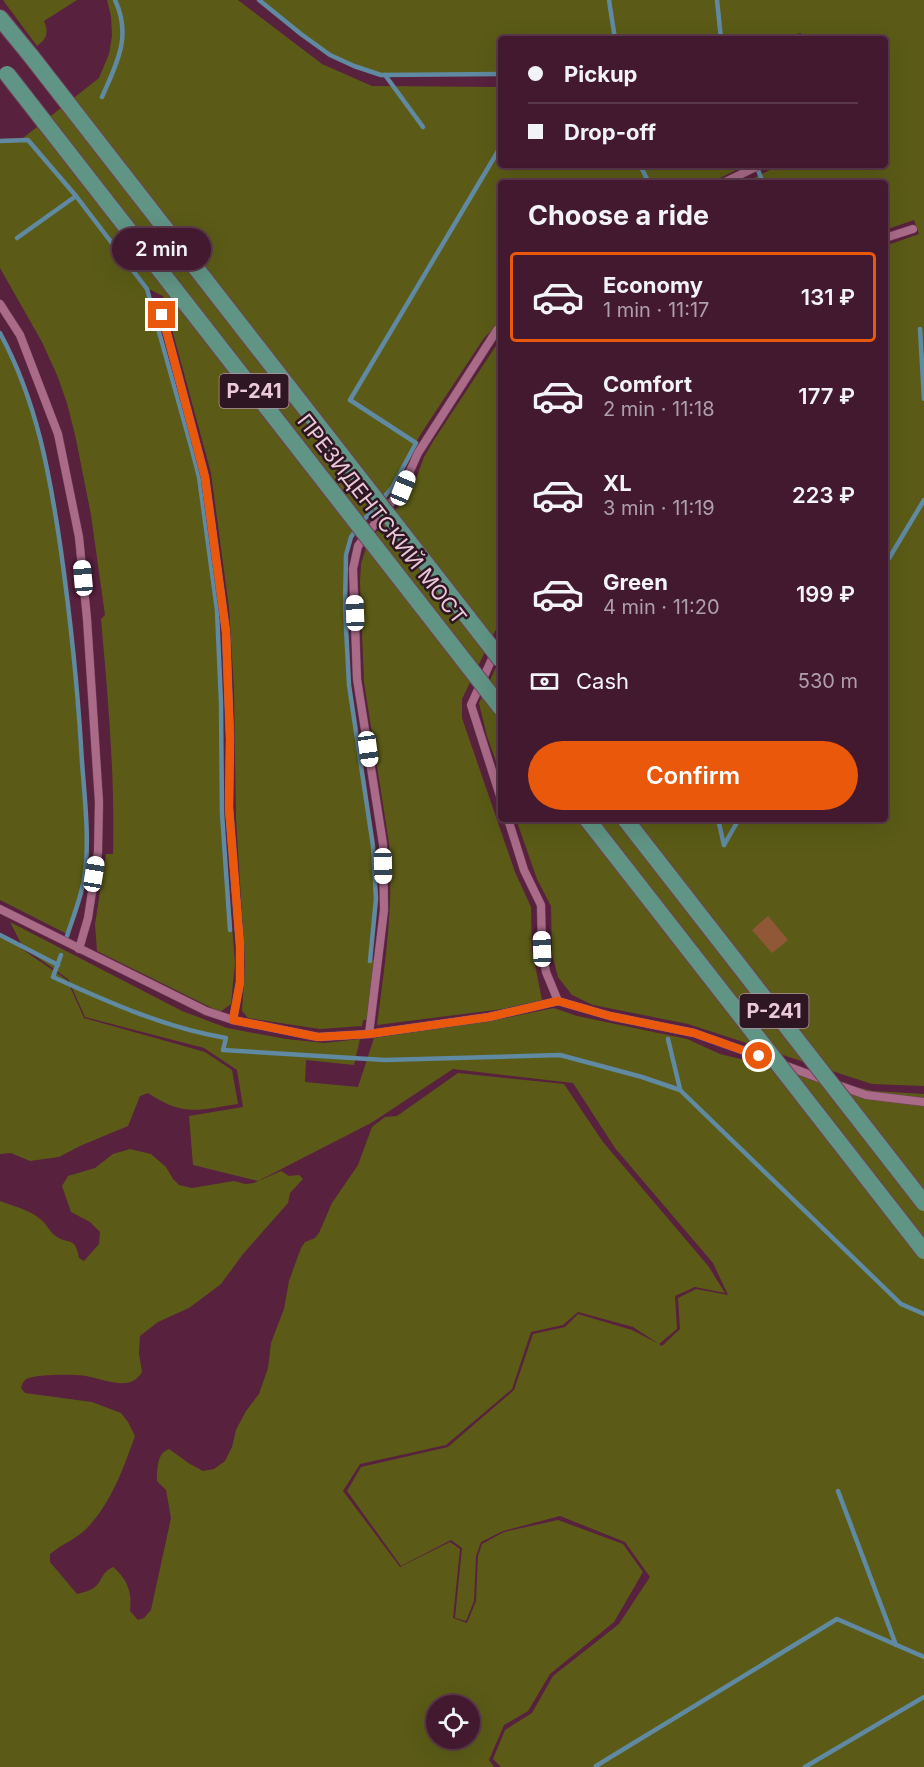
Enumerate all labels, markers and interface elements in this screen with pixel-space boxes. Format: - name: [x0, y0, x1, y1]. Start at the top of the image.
- text: Pickup: [564, 61, 638, 87]
- text: Drop-off: [564, 119, 656, 145]
- text: Choose a ride: [528, 199, 709, 232]
- callout: 2 min: [112, 228, 212, 270]
- text: 2 min: [135, 237, 188, 261]
- icon: car: [531, 270, 585, 324]
- text: Economy: [603, 272, 703, 298]
- text: 131 ₽: [801, 284, 855, 310]
- text: 1 min · 11:17: [603, 298, 709, 322]
- route end: [148, 301, 175, 328]
- icon: car: [531, 369, 585, 423]
- text: Comfort: [603, 371, 692, 397]
- road number: Р-241: [220, 374, 288, 408]
- text: 177 ₽: [798, 383, 855, 409]
- text: 2 min · 11:18: [603, 397, 715, 421]
- street label: ПРЕЗИДЕНТСКИЙ МОСТ: [292, 408, 473, 629]
- car: [388, 468, 418, 508]
- icon: car: [531, 468, 585, 522]
- text: XL: [603, 470, 632, 496]
- text: 223 ₽: [792, 482, 855, 508]
- text: 3 min · 11:19: [603, 496, 715, 520]
- car: [72, 559, 94, 597]
- icon: car: [531, 567, 585, 621]
- text: Green: [603, 569, 668, 595]
- text: 199 ₽: [796, 581, 855, 607]
- car: [345, 595, 365, 631]
- text: 4 min · 11:20: [603, 595, 720, 619]
- icon: cash: [528, 665, 561, 698]
- text: Cash: [576, 668, 629, 694]
- text: 530 m: [798, 669, 858, 693]
- car: [357, 730, 379, 768]
- button: Confirm: [528, 741, 858, 810]
- car: [374, 848, 392, 884]
- car: [82, 855, 106, 893]
- car: [532, 931, 552, 967]
- road number: Р-241: [740, 994, 808, 1028]
- route start: [745, 1042, 772, 1069]
- map controls: [426, 1695, 480, 1749]
- button: locate: [426, 1695, 480, 1749]

